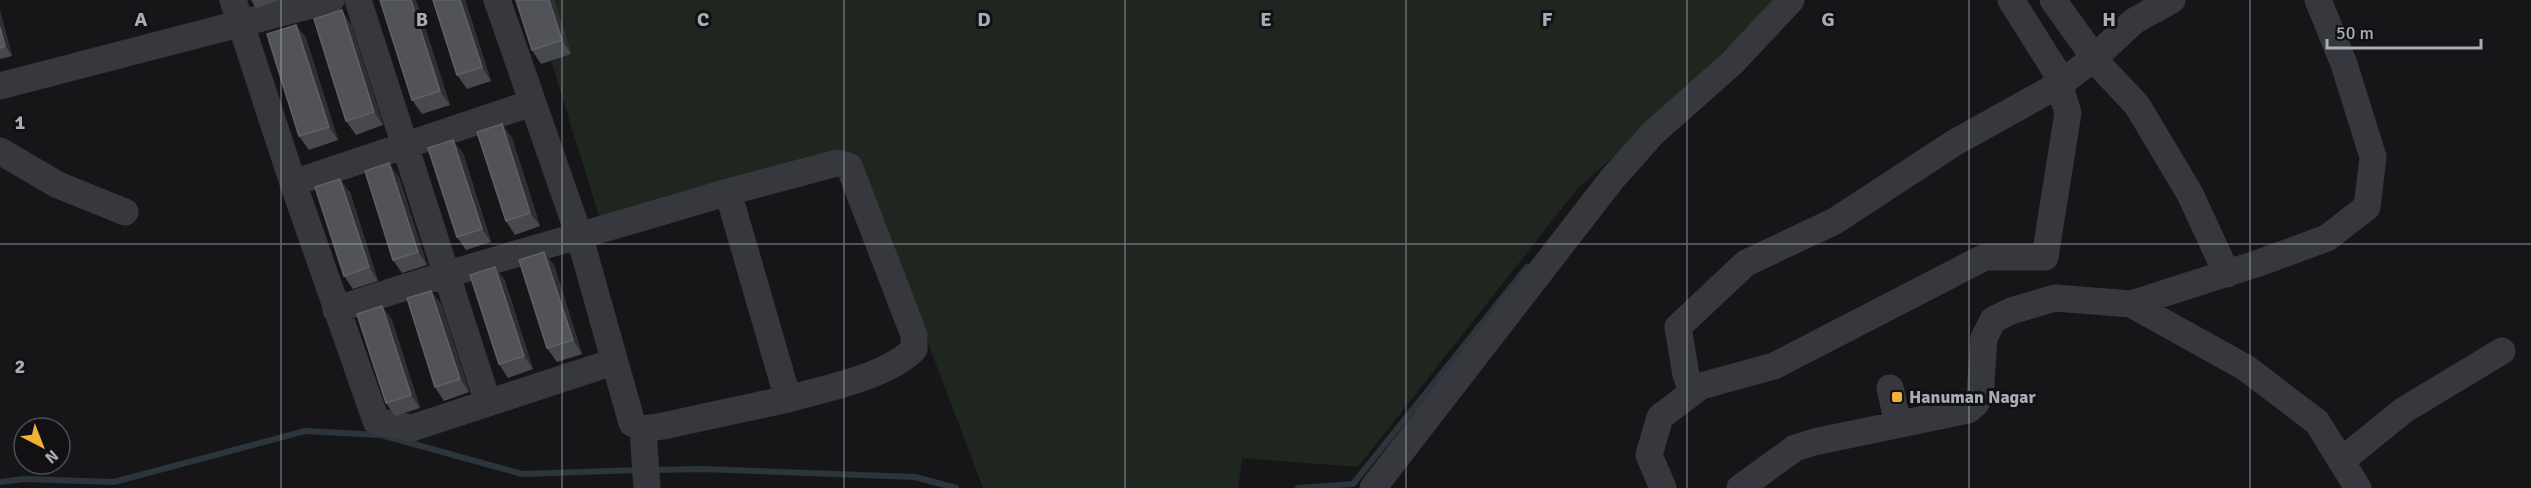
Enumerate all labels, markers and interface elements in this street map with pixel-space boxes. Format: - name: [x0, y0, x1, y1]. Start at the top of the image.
- text: A: [135, 7, 148, 32]
- text: B: [416, 7, 428, 32]
- text: C: [697, 7, 709, 32]
- text: D: [977, 7, 991, 32]
- text: E: [1260, 7, 1272, 32]
- text: F: [1542, 7, 1553, 32]
- text: G: [1821, 7, 1835, 32]
- text: H: [2102, 7, 2116, 32]
- scale bar: [2327, 12, 2482, 50]
- text: 50 m: [2336, 22, 2374, 44]
- text: 1: [15, 110, 26, 135]
- text: 2: [15, 354, 25, 379]
- place label: Hanuman Nagar: [1909, 386, 2036, 408]
- marker: Hanuman Nagar: [1890, 390, 1904, 404]
- north arrow: [12, 416, 72, 476]
- text: N: [41, 445, 62, 468]

